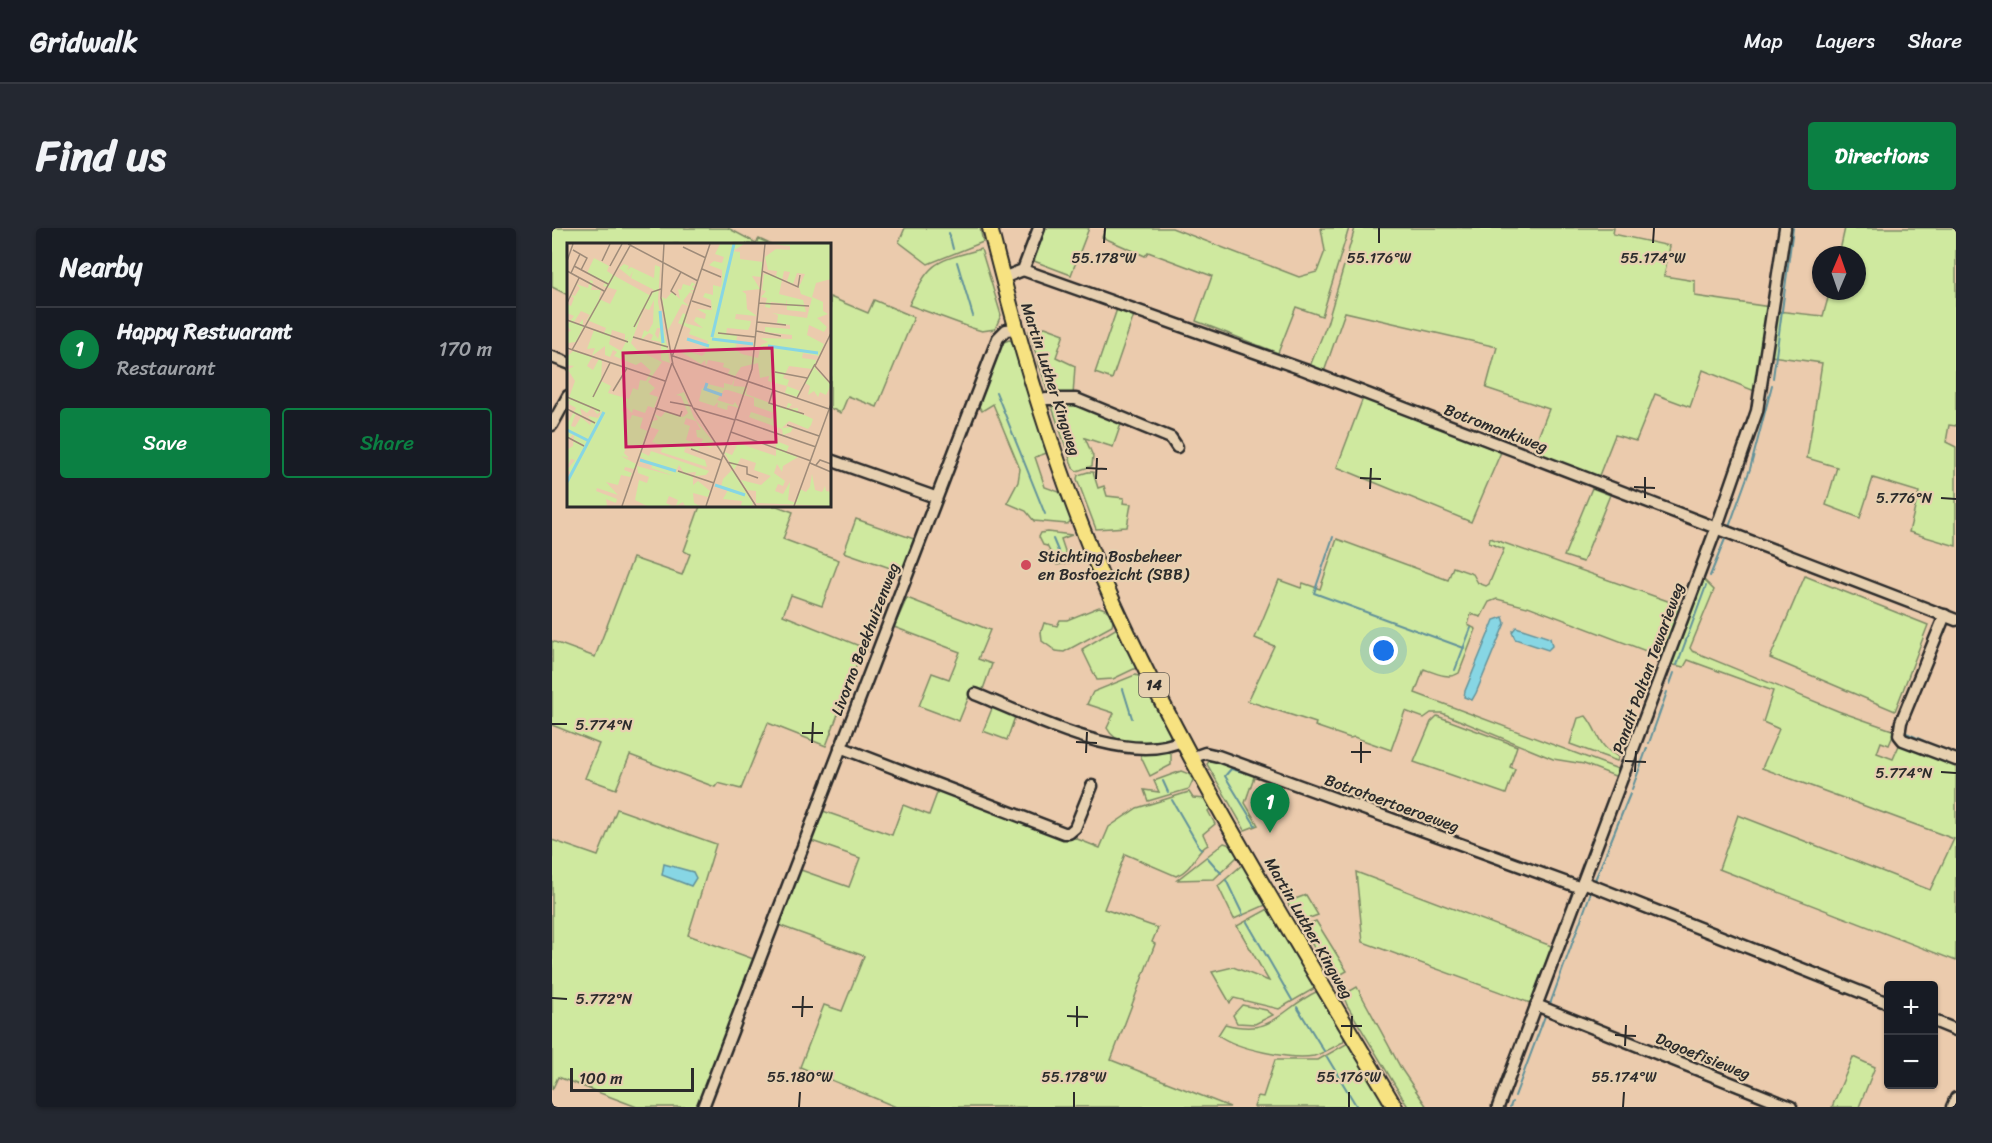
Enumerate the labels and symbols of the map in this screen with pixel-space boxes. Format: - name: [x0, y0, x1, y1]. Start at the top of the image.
- inset map: [567, 243, 831, 507]
- text: 55.178°W: [1072, 245, 1137, 271]
- text: 55.176°W: [1347, 245, 1412, 271]
- text: 55.174°W: [1620, 245, 1686, 271]
- north arrow: [1812, 246, 1866, 300]
- street label: Martin Luther Kingweg: [1013, 298, 1089, 460]
- street label: Botromankiweg: [1440, 395, 1552, 461]
- text: 5.776°N: [1876, 485, 1933, 511]
- place label: Stichting Bosbeheer en Bostoezicht (SBB): [1038, 542, 1190, 589]
- street label: Livorno Beekhuizenweg: [822, 558, 908, 720]
- marker: Stichting Bosbeheer en Bostoezicht (SBB): [1019, 558, 1033, 572]
- street label: Pandit Paltan Tewarieweg: [1603, 578, 1693, 758]
- your location: [1369, 636, 1398, 665]
- road number: 14: [1139, 673, 1169, 697]
- text: 5.774°N: [575, 712, 633, 738]
- text: 5.774°N: [1875, 760, 1933, 786]
- street label: Botrotoertoeroeweg: [1320, 765, 1464, 841]
- pin: 1: [1250, 784, 1290, 833]
- street label: Martin Luther Kingweg: [1256, 852, 1362, 1004]
- text: 5.772°N: [576, 986, 633, 1012]
- street label: Dagoefisieweg: [1651, 1024, 1755, 1088]
- text: 55.180°W: [767, 1064, 833, 1090]
- text: 55.178°W: [1042, 1064, 1107, 1090]
- text: 55.176°W: [1317, 1064, 1382, 1090]
- text: 55.174°W: [1591, 1064, 1657, 1090]
- scale bar: [570, 1065, 694, 1092]

